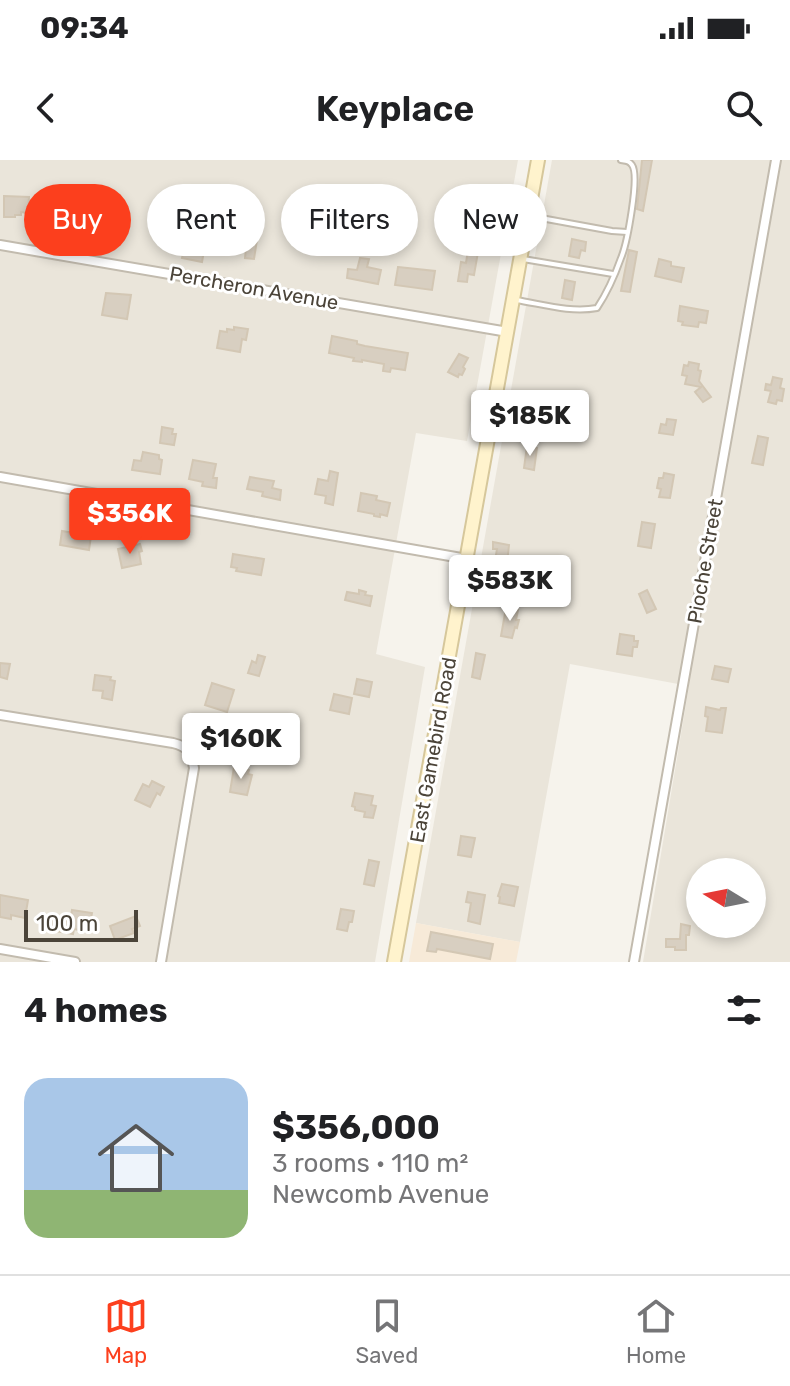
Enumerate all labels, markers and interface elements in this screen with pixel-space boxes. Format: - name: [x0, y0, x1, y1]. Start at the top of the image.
- text: 09:34: [40, 10, 129, 46]
- icon: back: [24, 86, 68, 130]
- icon: search: [722, 86, 766, 130]
- text: Keyplace: [316, 87, 474, 130]
- chip: Buy: [24, 184, 131, 256]
- chip: Rent: [147, 184, 265, 256]
- chip: Filters: [281, 184, 418, 256]
- chip: New: [434, 184, 547, 256]
- street label: Percheron Avenue: [168, 261, 340, 315]
- pin: $185K: [474, 390, 586, 458]
- text: $185K: [489, 400, 571, 431]
- pin: $356K: [74, 488, 186, 556]
- street label: Pioche Street: [682, 497, 728, 625]
- text: $356K: [87, 498, 173, 529]
- pin: $583K: [454, 555, 566, 623]
- text: $583K: [467, 565, 553, 596]
- street label: East Gamebird Road: [405, 655, 461, 845]
- pin: $160K: [185, 713, 297, 781]
- text: $160K: [200, 723, 282, 754]
- north arrow: [686, 858, 766, 938]
- map controls: [686, 858, 766, 938]
- scale bar: [24, 906, 138, 942]
- text: 100 m: [36, 910, 98, 937]
- icon: filters: [722, 988, 766, 1032]
- text: 4 homes: [24, 990, 167, 1031]
- text: $356,000: [272, 1107, 440, 1148]
- icon: home: [88, 1110, 184, 1206]
- text: 3 rooms · 110 m²: [272, 1148, 468, 1179]
- text: Newcomb Avenue: [272, 1179, 489, 1210]
- tab: Map: [104, 1294, 148, 1369]
- tab: Saved: [355, 1294, 418, 1369]
- tab: Home: [626, 1294, 686, 1369]

